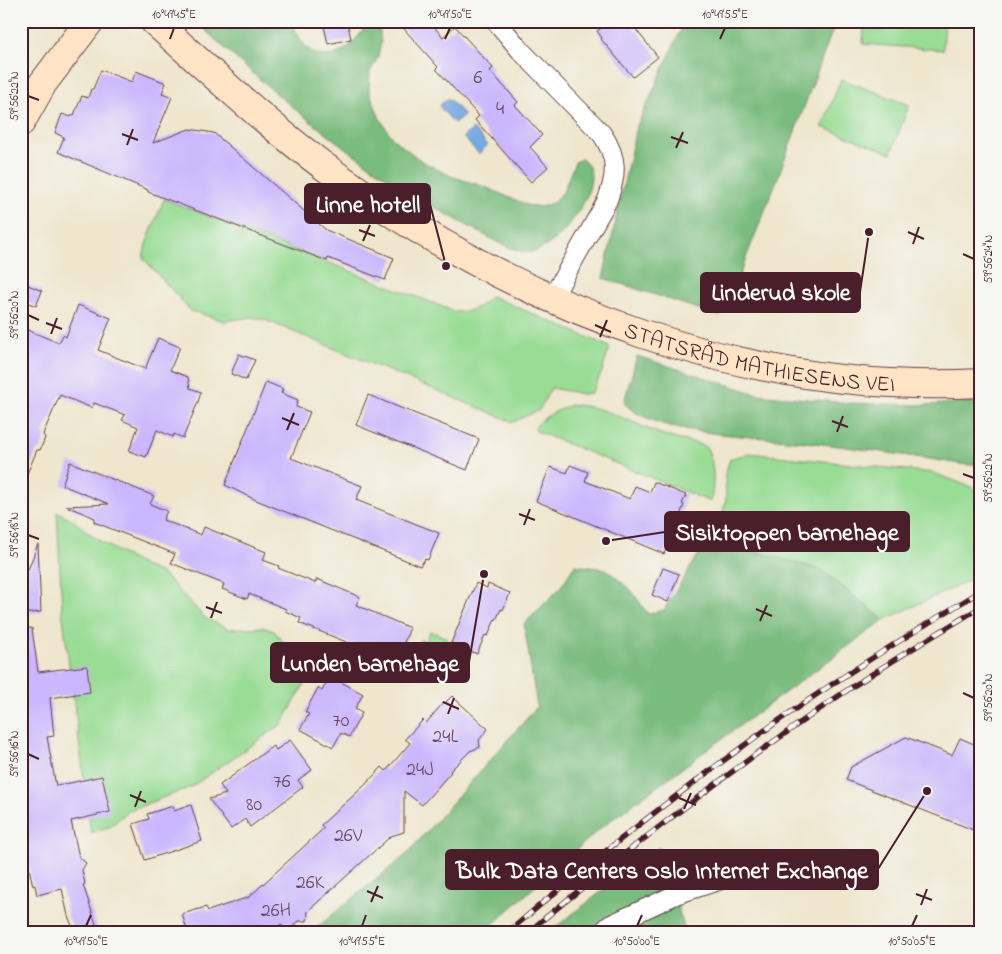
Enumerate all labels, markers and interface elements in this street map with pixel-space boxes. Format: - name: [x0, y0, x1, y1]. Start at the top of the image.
- text: 10°49'45"E: [152, 6, 196, 24]
- text: 10°49'50"E: [428, 6, 472, 24]
- text: 10°49'55"E: [702, 6, 748, 24]
- house number: 6: [474, 64, 483, 93]
- text: 59°56'22"N: [6, 71, 24, 121]
- house number: 4: [496, 95, 504, 124]
- callout: Linne hotell: [305, 184, 430, 223]
- text: Linne hotell: [316, 189, 420, 224]
- text: 59°56'24"N: [980, 235, 998, 283]
- callout: Linderud skole: [701, 273, 860, 312]
- text: Linderud skole: [711, 277, 852, 312]
- text: 59°56'20"N: [6, 290, 24, 340]
- street label: STATSRÅD MATHIESENS VEI: [619, 316, 896, 402]
- text: 59°56'22"N: [980, 453, 998, 503]
- text: 59°56'18"N: [6, 512, 24, 558]
- callout: Sisiktoppen barnehage: [665, 512, 909, 551]
- text: Sisiktoppen barnehage: [675, 517, 900, 553]
- callout: Lunden barnehage: [271, 643, 469, 682]
- text: Lunden barnehage: [281, 648, 460, 684]
- text: 59°56'20"N: [980, 673, 998, 723]
- house number: 70: [333, 707, 350, 736]
- house number: 24L: [432, 723, 458, 752]
- text: 59°56'16"N: [6, 730, 24, 778]
- house number: 24J: [406, 756, 434, 785]
- house number: 76: [273, 768, 291, 797]
- house number: 80: [246, 791, 262, 820]
- house number: 26V: [334, 822, 363, 851]
- callout: Bulk Data Centers Oslo Internet Exchange: [446, 850, 878, 889]
- text: Bulk Data Centers Oslo Internet Exchange: [455, 855, 869, 891]
- house number: 26K: [296, 869, 325, 898]
- house number: 26H: [261, 897, 291, 926]
- text: 10°49'50"E: [64, 933, 108, 951]
- text: 10°49'55"E: [339, 933, 385, 951]
- text: 10°50'00"E: [614, 933, 660, 951]
- text: 10°50'05"E: [888, 933, 936, 951]

